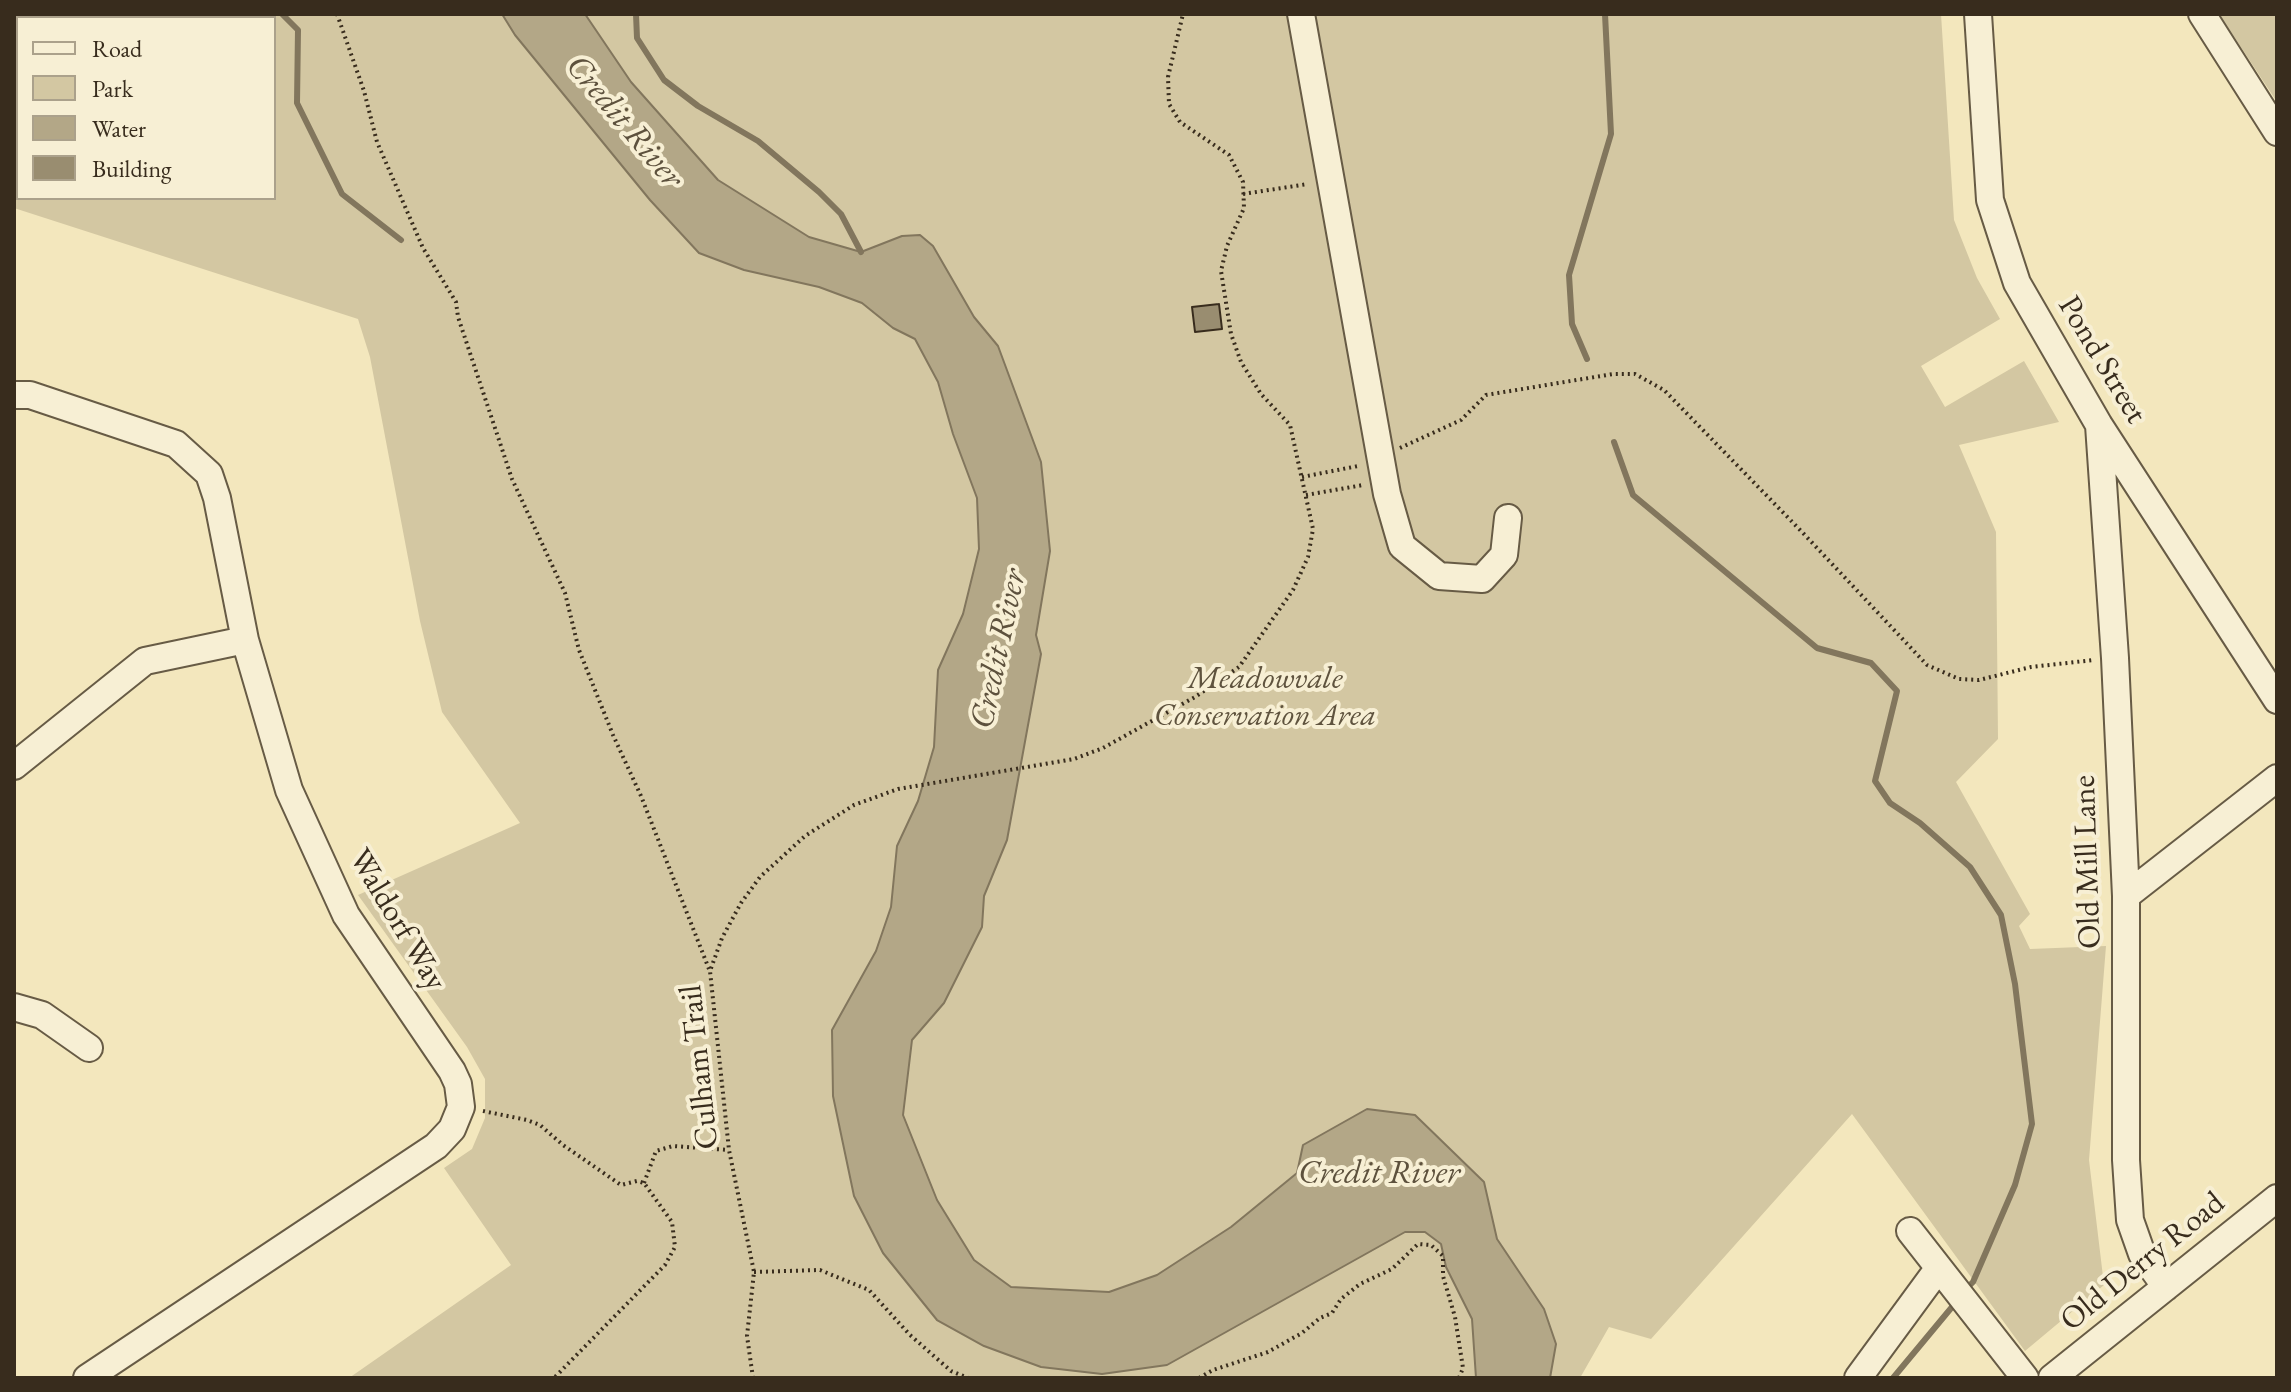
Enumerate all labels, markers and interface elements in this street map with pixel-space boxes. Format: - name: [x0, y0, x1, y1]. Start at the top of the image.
- legend: [16, 16, 276, 200]
- text: Road: [92, 33, 142, 64]
- water label: Credit River: [556, 47, 692, 197]
- text: Park: [92, 73, 133, 104]
- text: Water: [92, 113, 146, 144]
- text: Building: [92, 153, 172, 184]
- street label: Pond Street: [2049, 289, 2155, 431]
- water label: Credit River: [962, 566, 1036, 732]
- park label: Meadowvale Conservation Area: [1154, 660, 1376, 735]
- street label: Old Mill Lane: [2066, 774, 2110, 950]
- street label: Waldorf Way: [340, 842, 454, 998]
- street label: Culham Trail: [672, 983, 728, 1151]
- water label: Credit River: [1298, 1154, 1460, 1194]
- street label: Old Derry Road: [2053, 1184, 2233, 1340]

